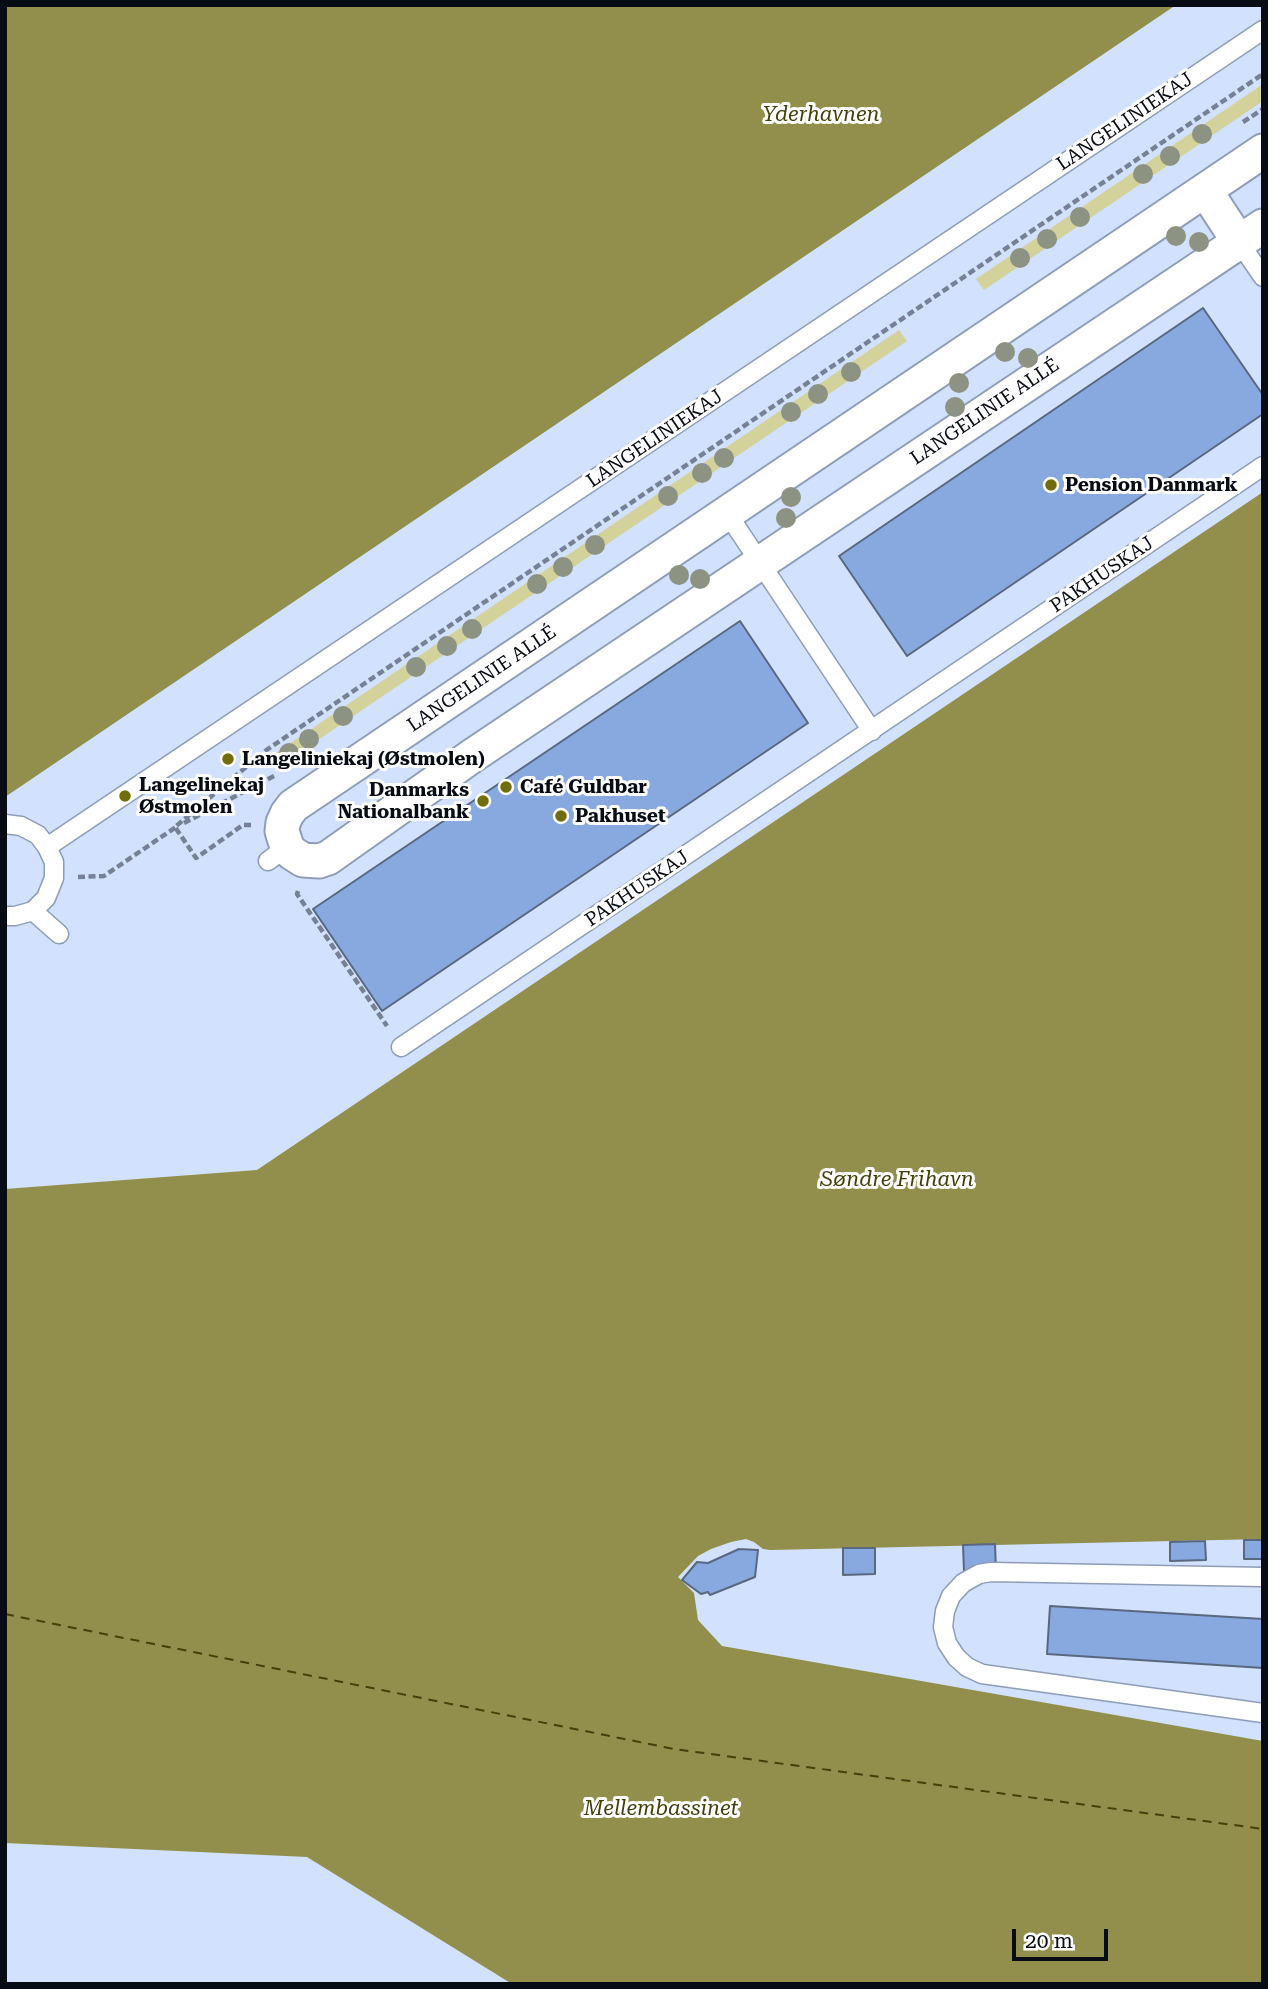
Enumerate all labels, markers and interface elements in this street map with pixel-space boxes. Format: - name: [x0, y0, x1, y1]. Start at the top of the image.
- street label: LANGELINIEKAJ: [1053, 68, 1197, 176]
- water label: Yderhavnen: [762, 102, 880, 128]
- street label: LANGELINIE ALLÉ: [906, 354, 1064, 470]
- street label: LANGELINIEKAJ: [583, 385, 727, 493]
- place label: Pension Danmark: [1065, 474, 1238, 496]
- marker: Pension Danmark: [1043, 477, 1059, 493]
- street label: PAKHUSKAJ: [1046, 532, 1158, 618]
- street label: LANGELINIE ALLÉ: [403, 621, 561, 737]
- place label: Langeliniekaj (Østmolen): [242, 748, 485, 770]
- marker: Langeliniekaj (Østmolen): [220, 751, 236, 767]
- place label: Langelinekaj Østmolen: [139, 774, 264, 818]
- place label: Café Guldbar: [520, 776, 647, 798]
- place label: Danmarks Nationalbank: [338, 779, 469, 823]
- marker: Café Guldbar: [498, 779, 514, 795]
- marker: Langelinekaj Østmolen: [117, 788, 133, 804]
- marker: Danmarks Nationalbank: [475, 793, 491, 809]
- place label: Pakhuset: [575, 805, 666, 827]
- marker: Pakhuset: [553, 808, 569, 824]
- street label: PAKHUSKAJ: [581, 846, 693, 932]
- water label: Søndre Frihavn: [820, 1167, 974, 1193]
- water label: Mellembassinet: [584, 1796, 738, 1822]
- scale bar: [1016, 1916, 1112, 1960]
- text: 20 m: [1025, 1929, 1073, 1953]

